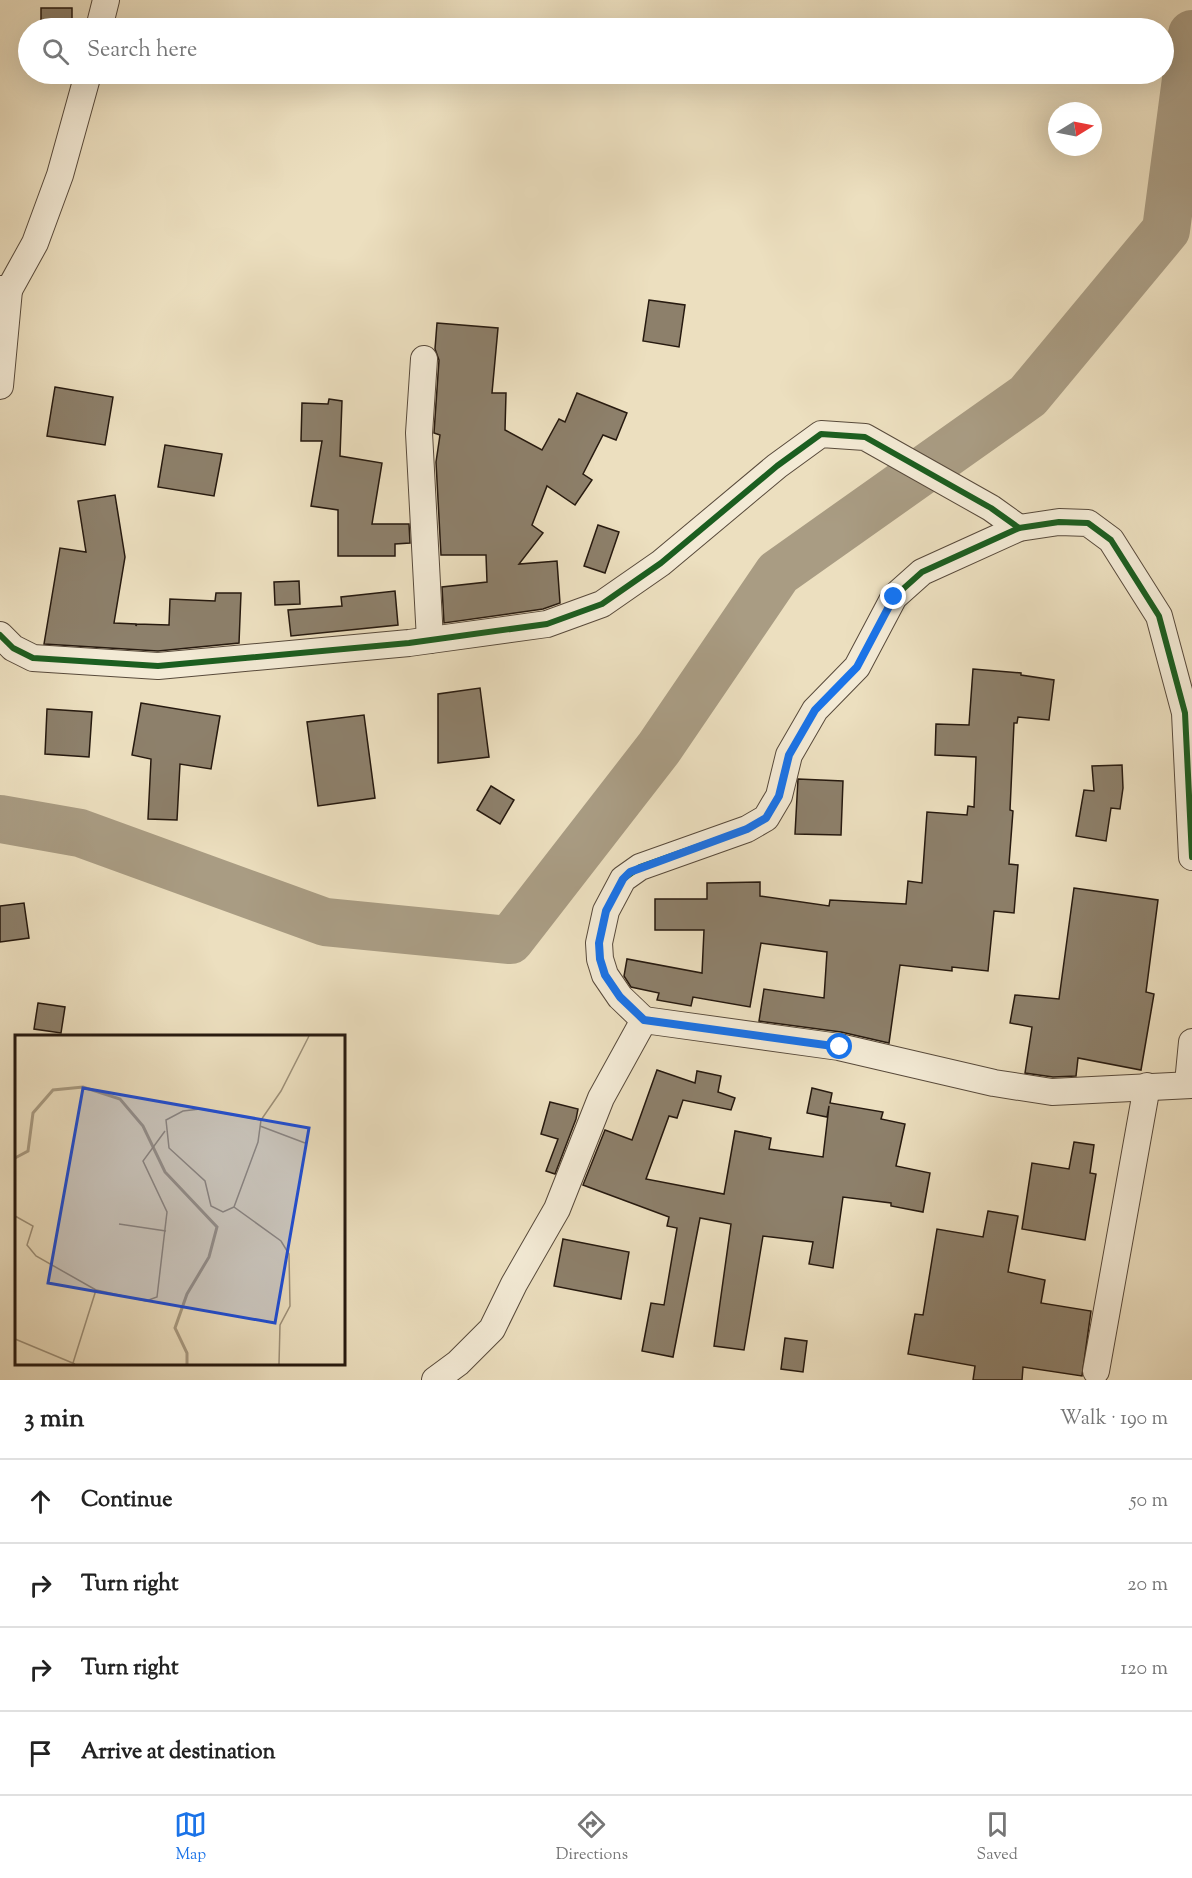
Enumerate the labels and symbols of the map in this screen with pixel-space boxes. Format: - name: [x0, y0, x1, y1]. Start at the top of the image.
- north arrow: [1048, 102, 1102, 156]
- route end: [880, 583, 906, 609]
- route start: [826, 1033, 852, 1059]
- inset map: [15, 1035, 345, 1365]

